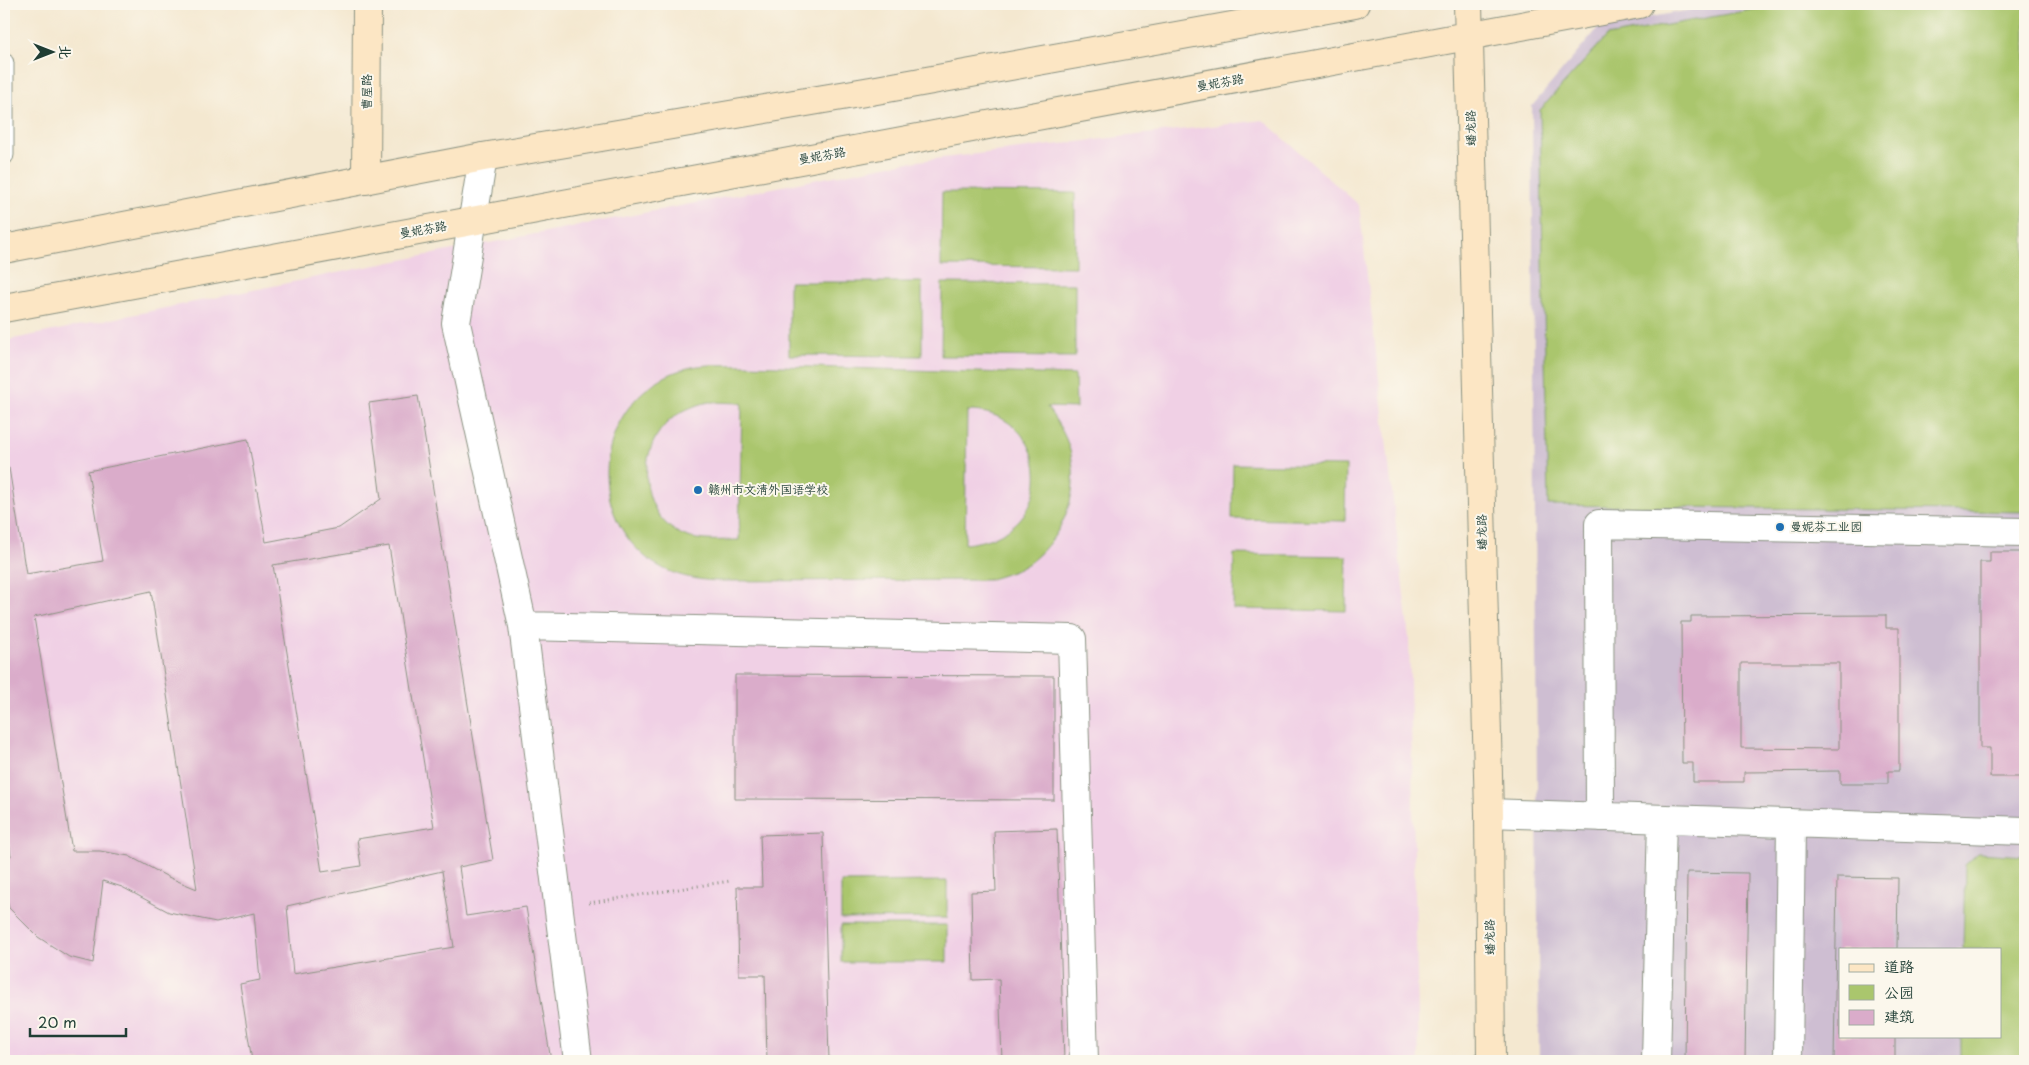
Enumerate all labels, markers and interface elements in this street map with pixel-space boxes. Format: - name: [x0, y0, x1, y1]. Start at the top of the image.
- north arrow: [28, 28, 78, 78]
- text: 北: [55, 45, 76, 59]
- street label: 曼妮芬路: [1195, 69, 1245, 95]
- street label: 曹屋路: [357, 74, 375, 110]
- street label: 蟠龙路: [1461, 110, 1479, 146]
- street label: 曼妮芬路: [797, 142, 847, 168]
- street label: 曼妮芬路: [398, 216, 448, 242]
- place label: 赣州市文清外国语学校: [708, 480, 828, 498]
- marker: 赣州市文清外国语学校: [692, 484, 704, 496]
- street label: 蟠龙路: [1472, 514, 1490, 550]
- place label: 曼妮芬工业园: [1790, 517, 1862, 535]
- marker: 曼妮芬工业园: [1774, 521, 1786, 533]
- street label: 蟠龙路: [1480, 919, 1498, 955]
- legend: [1839, 948, 2002, 1038]
- text: 道路: [1884, 954, 1914, 977]
- text: 公园: [1884, 980, 1914, 1003]
- text: 建筑: [1884, 1004, 1914, 1027]
- scale bar: [30, 1005, 126, 1037]
- text: 20 m: [38, 1010, 77, 1033]

